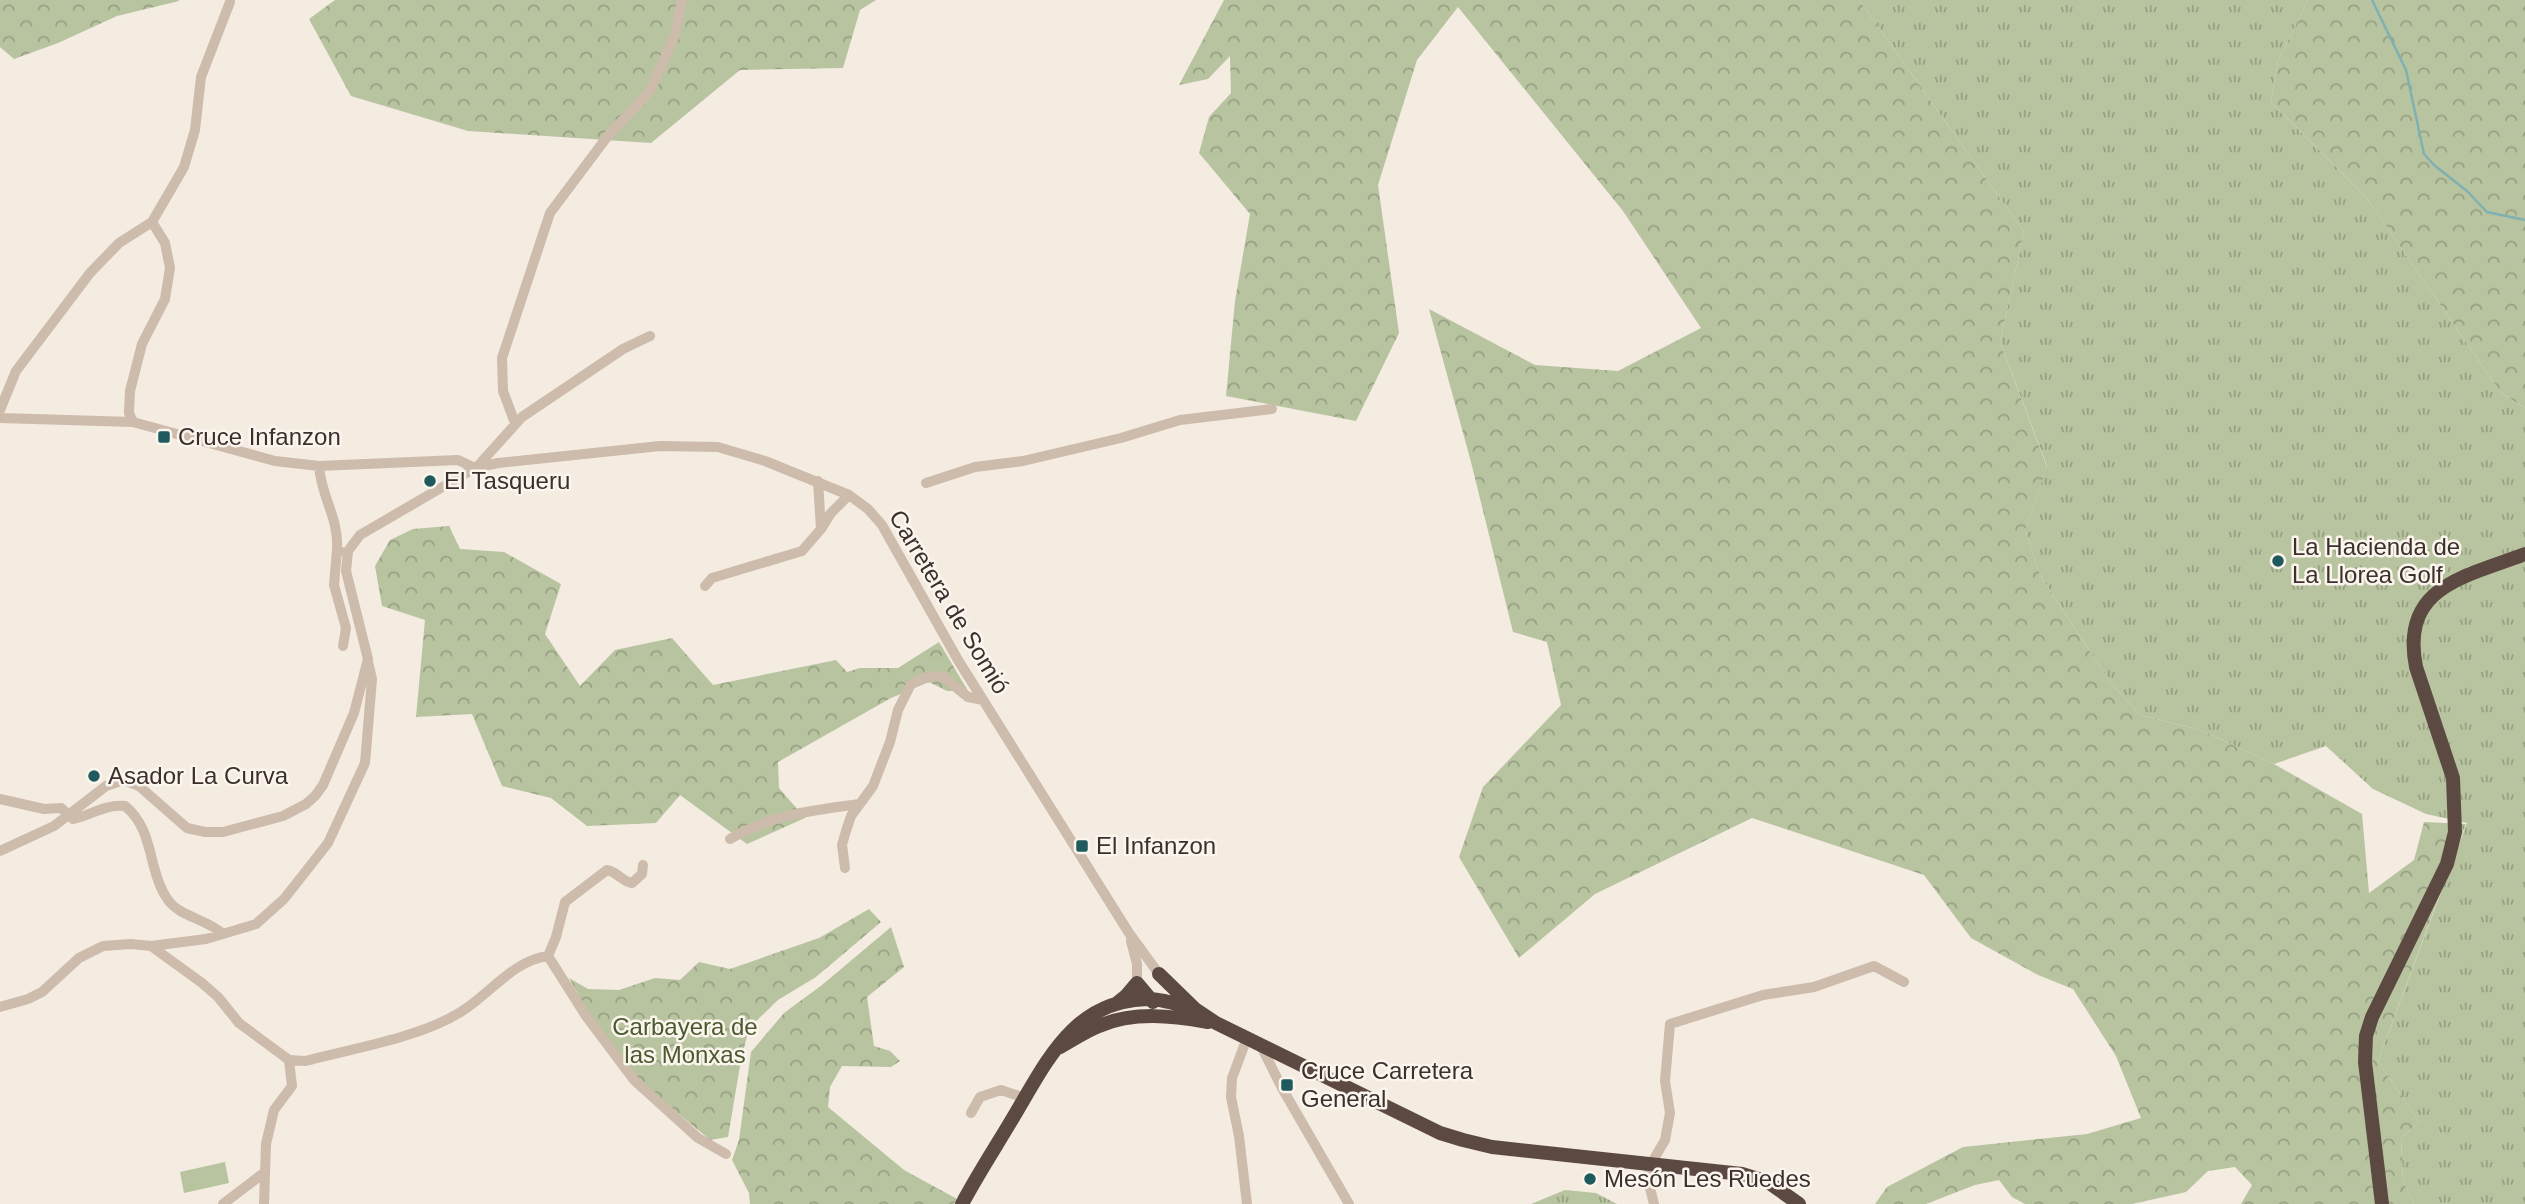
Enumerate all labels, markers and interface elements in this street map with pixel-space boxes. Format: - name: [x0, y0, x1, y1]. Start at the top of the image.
- place label: Cruce Infanzon: [178, 423, 341, 450]
- marker: Cruce Infanzon: [156, 429, 172, 445]
- place label: El Tasqueru: [444, 467, 570, 494]
- marker: El Tasqueru: [422, 473, 438, 489]
- street label: Carretera de Somió: [884, 505, 1015, 698]
- place label: La Hacienda de La Llorea Golf: [2292, 533, 2460, 588]
- marker: La Hacienda de La Llorea Golf: [2270, 553, 2286, 569]
- place label: Asador La Curva: [108, 762, 289, 789]
- marker: Asador La Curva: [86, 768, 102, 784]
- place label: El Infanzon: [1096, 832, 1216, 859]
- marker: El Infanzon: [1074, 838, 1090, 854]
- park label: Carbayera de las Monxas: [612, 1013, 758, 1068]
- place label: Cruce Carretera General: [1301, 1057, 1474, 1112]
- marker: Cruce Carretera General: [1279, 1077, 1295, 1093]
- place label: Mesón Les Ruedes: [1604, 1165, 1811, 1192]
- marker: Mesón Les Ruedes: [1582, 1171, 1598, 1187]

